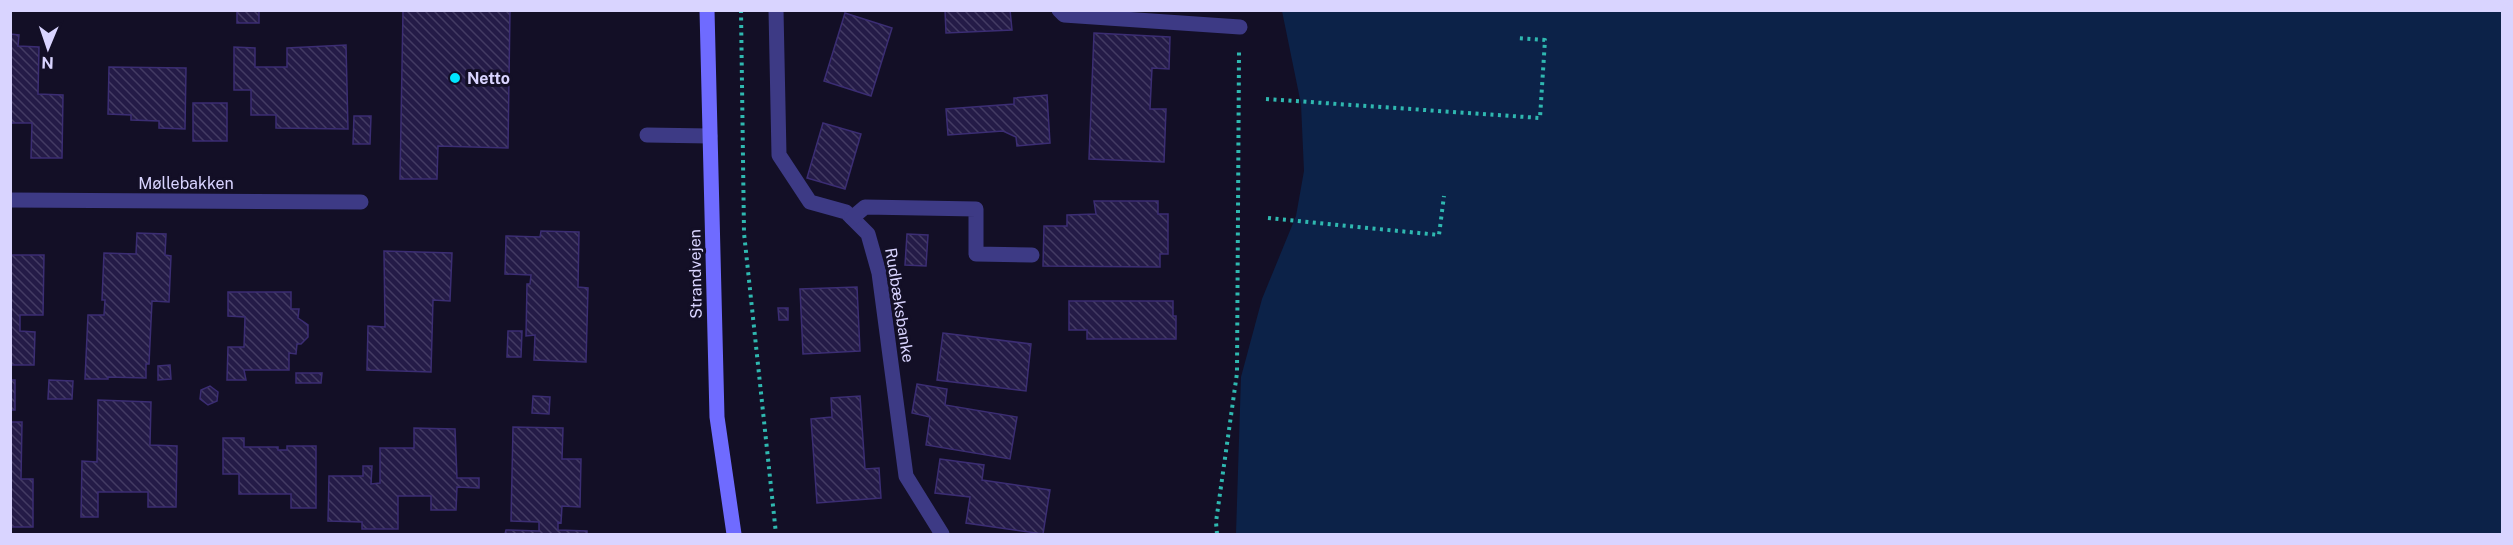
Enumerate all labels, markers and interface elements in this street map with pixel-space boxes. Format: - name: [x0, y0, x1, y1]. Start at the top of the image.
- north arrow: [18, 18, 78, 78]
- text: N: [41, 53, 54, 72]
- place label: Netto: [467, 69, 510, 88]
- marker: Netto: [448, 71, 462, 85]
- street label: Møllebakken: [138, 174, 234, 193]
- street label: Strandvejen: [685, 229, 706, 319]
- street label: Rudbæksbanke: [881, 246, 918, 364]

